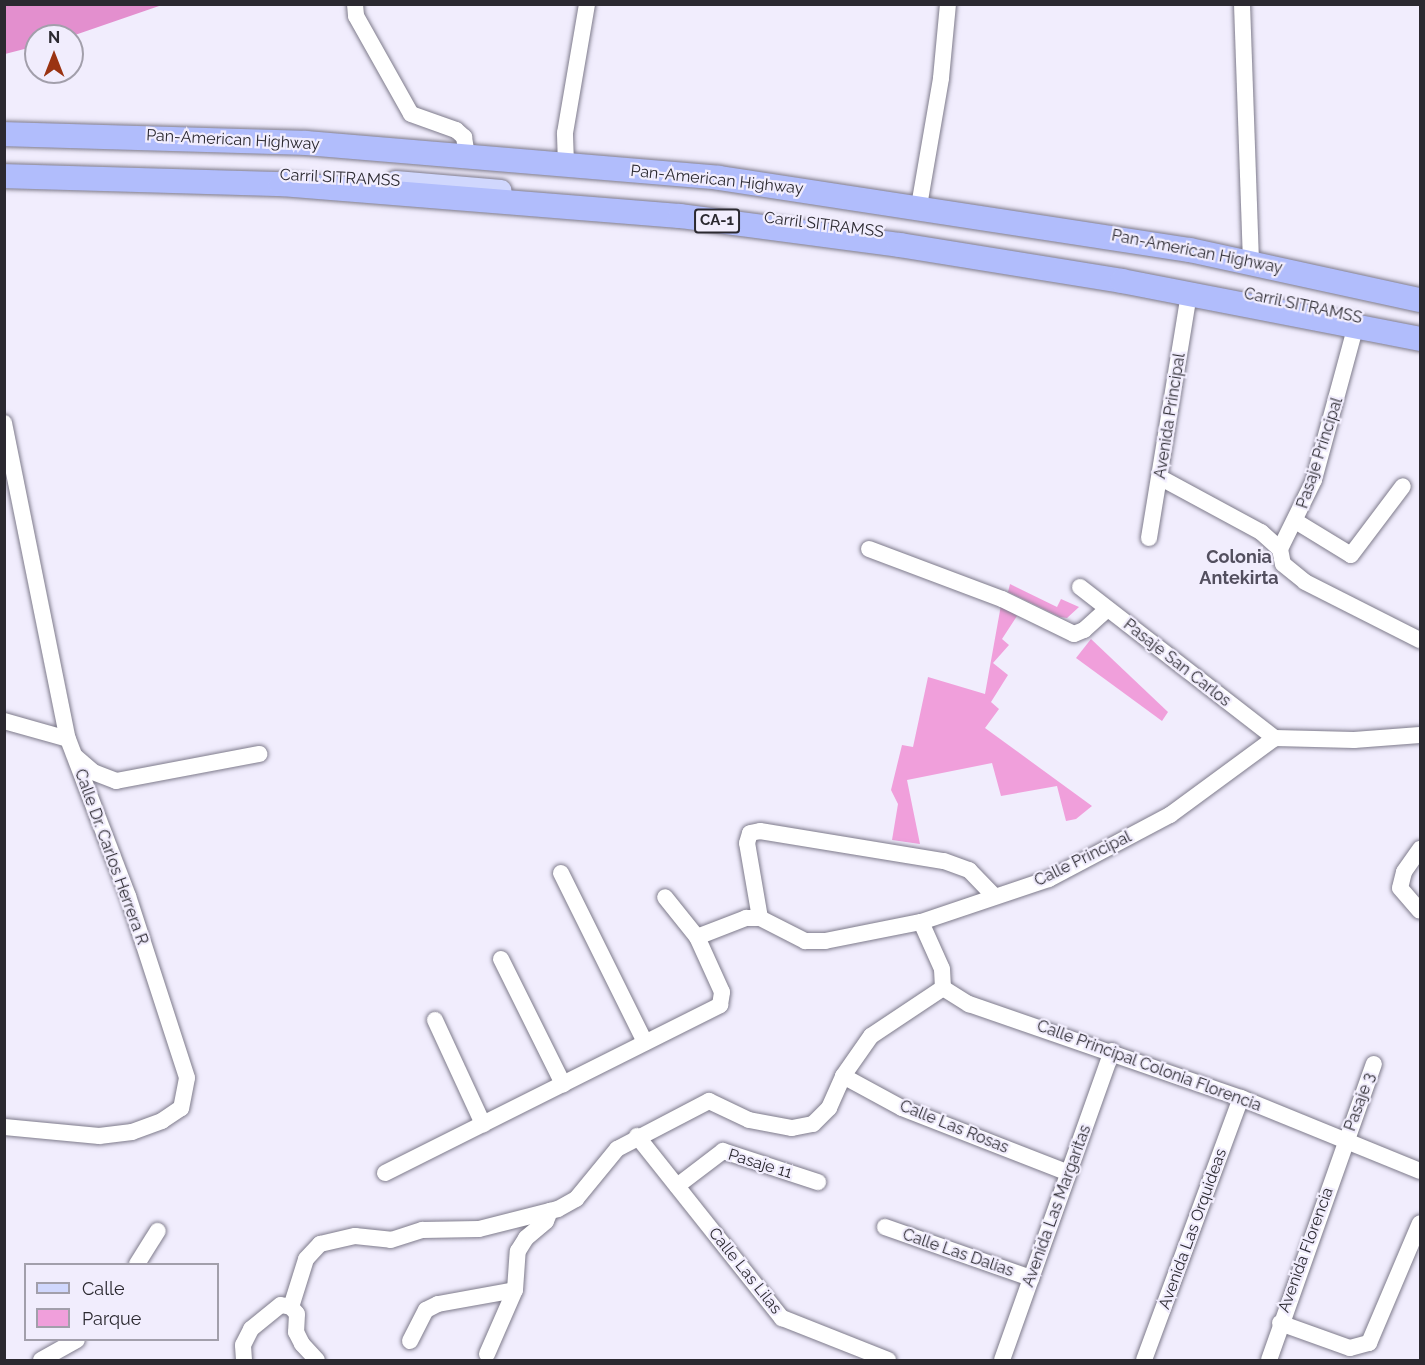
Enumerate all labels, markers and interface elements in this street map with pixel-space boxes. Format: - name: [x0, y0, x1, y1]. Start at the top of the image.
- north arrow: [24, 24, 84, 84]
- text: N: [48, 28, 60, 47]
- street label: Pan-American Highway: [146, 126, 320, 154]
- street label: Pan-American Highway: [630, 161, 804, 199]
- street label: Carril SITRAMSS: [279, 165, 401, 191]
- street label: Carril SITRAMSS: [763, 208, 885, 242]
- road number: CA-1: [693, 209, 741, 233]
- street label: Pan-American Highway: [1110, 226, 1284, 278]
- street label: Carril SITRAMSS: [1242, 284, 1364, 328]
- street label: Avenida Principal: [1151, 352, 1189, 480]
- street label: Pasaje Principal: [1293, 395, 1347, 511]
- district label: Colonia Antekirta: [1199, 547, 1279, 590]
- street label: Pasaje San Carlos: [1120, 615, 1234, 711]
- street label: Calle Dr. Carlos Herrera R: [70, 766, 152, 948]
- street label: Calle Principal: [1031, 827, 1135, 891]
- street label: Calle Principal Colonia Florencia: [1034, 1016, 1264, 1116]
- street label: Pasaje 3: [1341, 1070, 1379, 1134]
- street label: Calle Las Rosas: [897, 1096, 1011, 1158]
- street label: Avenida Las Margaritas: [1019, 1122, 1095, 1290]
- street label: Pasaje 11: [726, 1145, 794, 1183]
- street label: Avenida Las Orquideas: [1155, 1146, 1231, 1312]
- street label: Avenida Florencia: [1274, 1185, 1338, 1315]
- street label: Calle Las Lilas: [704, 1224, 786, 1318]
- street label: Calle Las Dalias: [900, 1225, 1016, 1281]
- legend: [24, 1263, 219, 1341]
- text: Calle: [82, 1278, 125, 1299]
- text: Parque: [82, 1308, 141, 1329]

